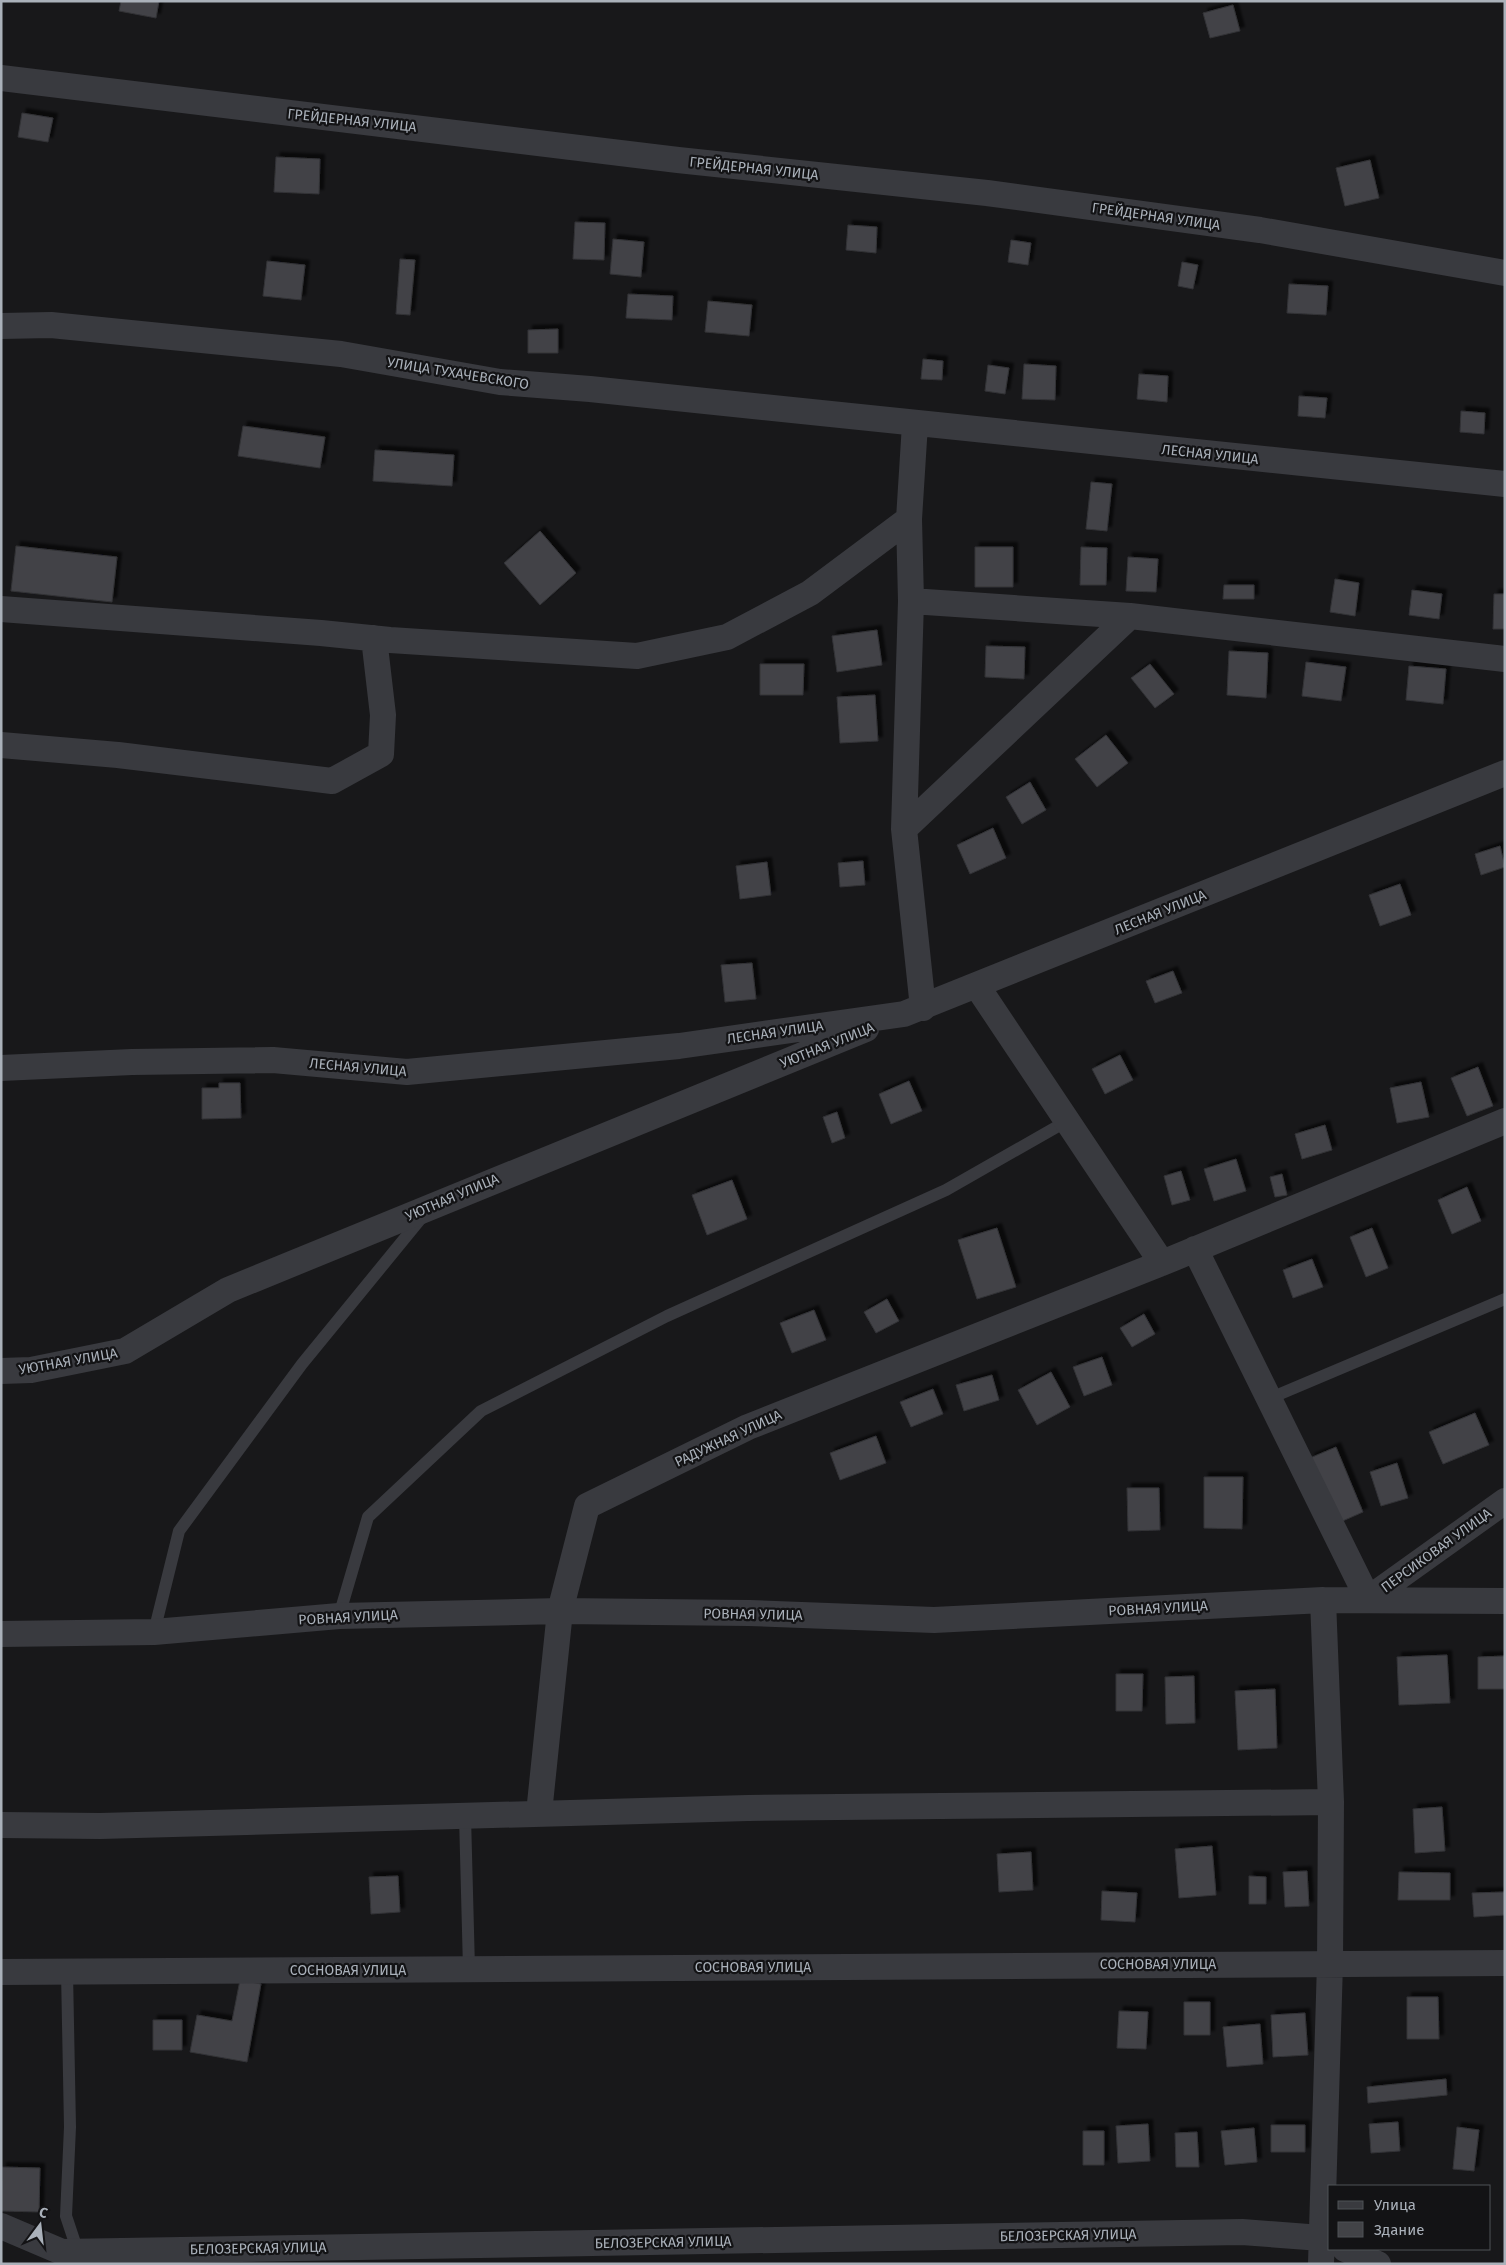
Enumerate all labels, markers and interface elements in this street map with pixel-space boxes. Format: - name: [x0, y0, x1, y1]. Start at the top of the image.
- street label: ГРЕЙДЕРНАЯ УЛИЦА: [287, 105, 417, 136]
- street label: ГРЕЙДЕРНАЯ УЛИЦА: [689, 153, 819, 184]
- street label: ГРЕЙДЕРНАЯ УЛИЦА: [1091, 199, 1221, 234]
- street label: УЛИЦА ТУХАЧЕВСКОГО: [386, 354, 530, 393]
- street label: ЛЕСНАЯ УЛИЦА: [1161, 441, 1259, 468]
- street label: ЛЕСНАЯ УЛИЦА: [1112, 886, 1209, 939]
- street label: ЛЕСНАЯ УЛИЦА: [726, 1017, 825, 1048]
- street label: УЮТНАЯ УЛИЦА: [778, 1019, 877, 1072]
- street label: ЛЕСНАЯ УЛИЦА: [309, 1055, 407, 1080]
- street label: УЮТНАЯ УЛИЦА: [403, 1170, 502, 1225]
- street label: УЮТНАЯ УЛИЦА: [17, 1344, 119, 1379]
- street label: РАДУЖНАЯ УЛИЦА: [672, 1406, 784, 1471]
- street label: ПЕРСИКОВАЯ УЛИЦА: [1378, 1505, 1495, 1596]
- street label: РОВНАЯ УЛИЦА: [1108, 1597, 1208, 1620]
- street label: РОВНАЯ УЛИЦА: [703, 1605, 803, 1624]
- street label: РОВНАЯ УЛИЦА: [298, 1606, 398, 1629]
- street label: СОСНОВАЯ УЛИЦА: [1100, 1956, 1216, 1973]
- street label: СОСНОВАЯ УЛИЦА: [695, 1959, 811, 1976]
- street label: СОСНОВАЯ УЛИЦА: [290, 1962, 406, 1979]
- legend: [1328, 2185, 1491, 2250]
- text: Улица: [1374, 2196, 1416, 2214]
- north arrow: [15, 2200, 65, 2250]
- text: С: [37, 2204, 49, 2222]
- text: Здание: [1374, 2221, 1424, 2239]
- street label: БЕЛОЗЕРСКАЯ УЛИЦА: [999, 2226, 1137, 2245]
- street label: БЕЛОЗЕРСКАЯ УЛИЦА: [594, 2233, 732, 2252]
- street label: БЕЛОЗЕРСКАЯ УЛИЦА: [189, 2239, 327, 2258]

